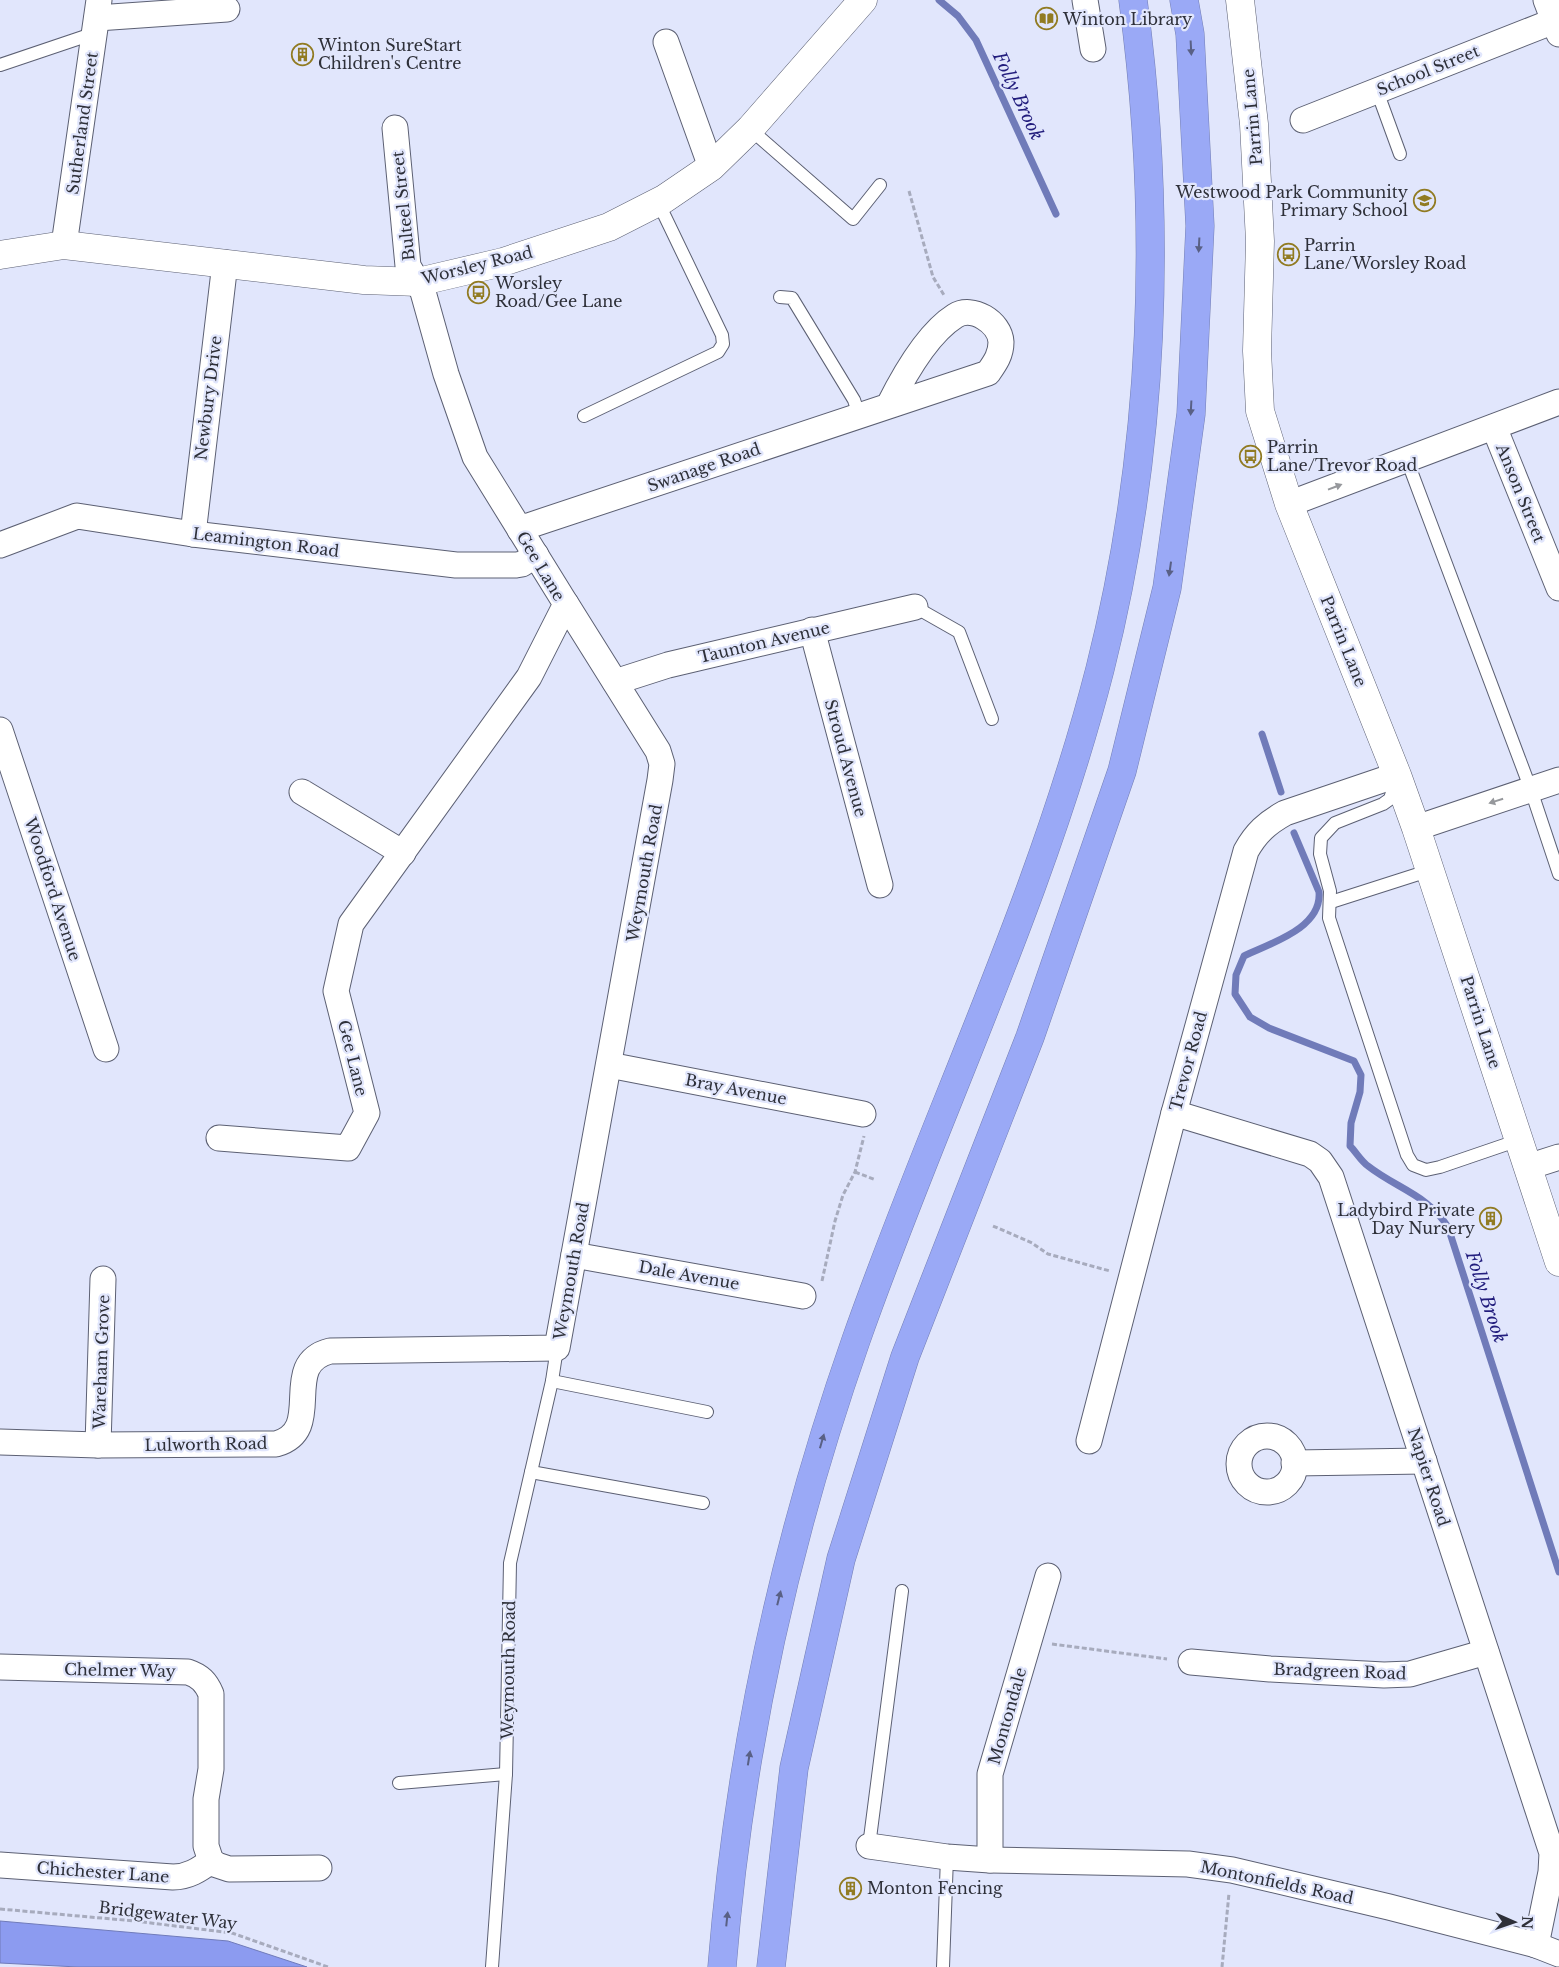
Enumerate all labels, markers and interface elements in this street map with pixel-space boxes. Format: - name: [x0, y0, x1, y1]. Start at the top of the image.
- library icon: Winton Library: [1035, 7, 1059, 31]
- place label: Winton Library: [1062, 9, 1193, 29]
- place label: Winton SureStart Children's Centre: [317, 35, 462, 73]
- one-way arrow: [1187, 40, 1195, 56]
- street label: School Street: [1374, 40, 1482, 100]
- building icon: Winton SureStart Children's Centre: [290, 42, 314, 66]
- water label: Folly Brook: [987, 47, 1048, 144]
- street label: Sutherland Street: [62, 51, 102, 195]
- street label: Parrin Lane: [1238, 68, 1266, 166]
- street label: Bulteel Street: [387, 150, 419, 262]
- place label: Westwood Park Community Primary School: [1175, 182, 1409, 220]
- school or university icon: Westwood Park Community Primary School: [1412, 189, 1436, 213]
- place label: Parrin Lane/Worsley Road: [1304, 235, 1467, 273]
- one-way arrow: [1195, 238, 1203, 254]
- street label: Worsley Road: [418, 241, 535, 289]
- bus stop icon: Parrin Lane/Worsley Road: [1276, 242, 1300, 266]
- place label: Worsley Road/Gee Lane: [494, 273, 622, 311]
- bus stop icon: Worsley Road/Gee Lane: [467, 280, 491, 304]
- street label: Newbury Drive: [190, 335, 226, 461]
- one-way arrow: [1187, 400, 1195, 416]
- place label: Parrin Lane/Trevor Road: [1267, 437, 1418, 475]
- street label: Swanage Road: [645, 438, 763, 496]
- street label: Anson Street: [1492, 440, 1550, 545]
- bus stop icon: Parrin Lane/Trevor Road: [1239, 444, 1263, 468]
- one-way arrow: [1328, 483, 1343, 491]
- street label: Leamington Road: [192, 523, 341, 561]
- street label: Gee Lane: [512, 528, 570, 604]
- one-way arrow: [1166, 561, 1174, 577]
- street label: Parrin Lane: [1317, 592, 1371, 690]
- street label: Taunton Avenue: [696, 617, 832, 667]
- street label: Stroud Avenue: [821, 697, 871, 819]
- one-way arrow: [1488, 797, 1503, 805]
- street label: Weymouth Road: [622, 802, 666, 944]
- street label: Woodford Avenue: [20, 814, 86, 963]
- street label: Parrin Lane: [1457, 973, 1505, 1071]
- street label: Trevor Road: [1165, 1009, 1211, 1113]
- street label: Gee Lane: [334, 1018, 372, 1098]
- street label: Bray Avenue: [684, 1069, 788, 1109]
- street label: Weymouth Road: [549, 1200, 593, 1342]
- place label: Ladybird Private Day Nursery: [1337, 1200, 1476, 1238]
- building icon: Ladybird Private Day Nursery: [1479, 1207, 1503, 1231]
- water label: Folly Brook: [1461, 1247, 1511, 1346]
- street label: Dale Avenue: [637, 1256, 741, 1294]
- street label: Wareham Grove: [89, 1294, 113, 1431]
- street label: Napier Road: [1404, 1425, 1454, 1529]
- street label: Lulworth Road: [144, 1433, 268, 1455]
- one-way arrow: [819, 1434, 827, 1449]
- one-way arrow: [775, 1590, 783, 1605]
- street label: Weymouth Road: [497, 1600, 519, 1741]
- street label: Chelmer Way: [64, 1659, 177, 1681]
- street label: Bradgreen Road: [1273, 1659, 1407, 1683]
- street label: Montondale: [984, 1665, 1030, 1767]
- one-way arrow: [746, 1749, 754, 1765]
- street label: Montonfields Road: [1199, 1856, 1356, 1908]
- street label: Chichester Lane: [36, 1857, 170, 1887]
- building icon: Monton Fencing: [839, 1876, 863, 1900]
- place label: Monton Fencing: [867, 1878, 1003, 1898]
- street label: Bridgewater Way: [98, 1897, 239, 1934]
- north arrow: [1489, 1897, 1539, 1947]
- one-way arrow: [723, 1910, 731, 1926]
- text: N: [1518, 1916, 1536, 1929]

